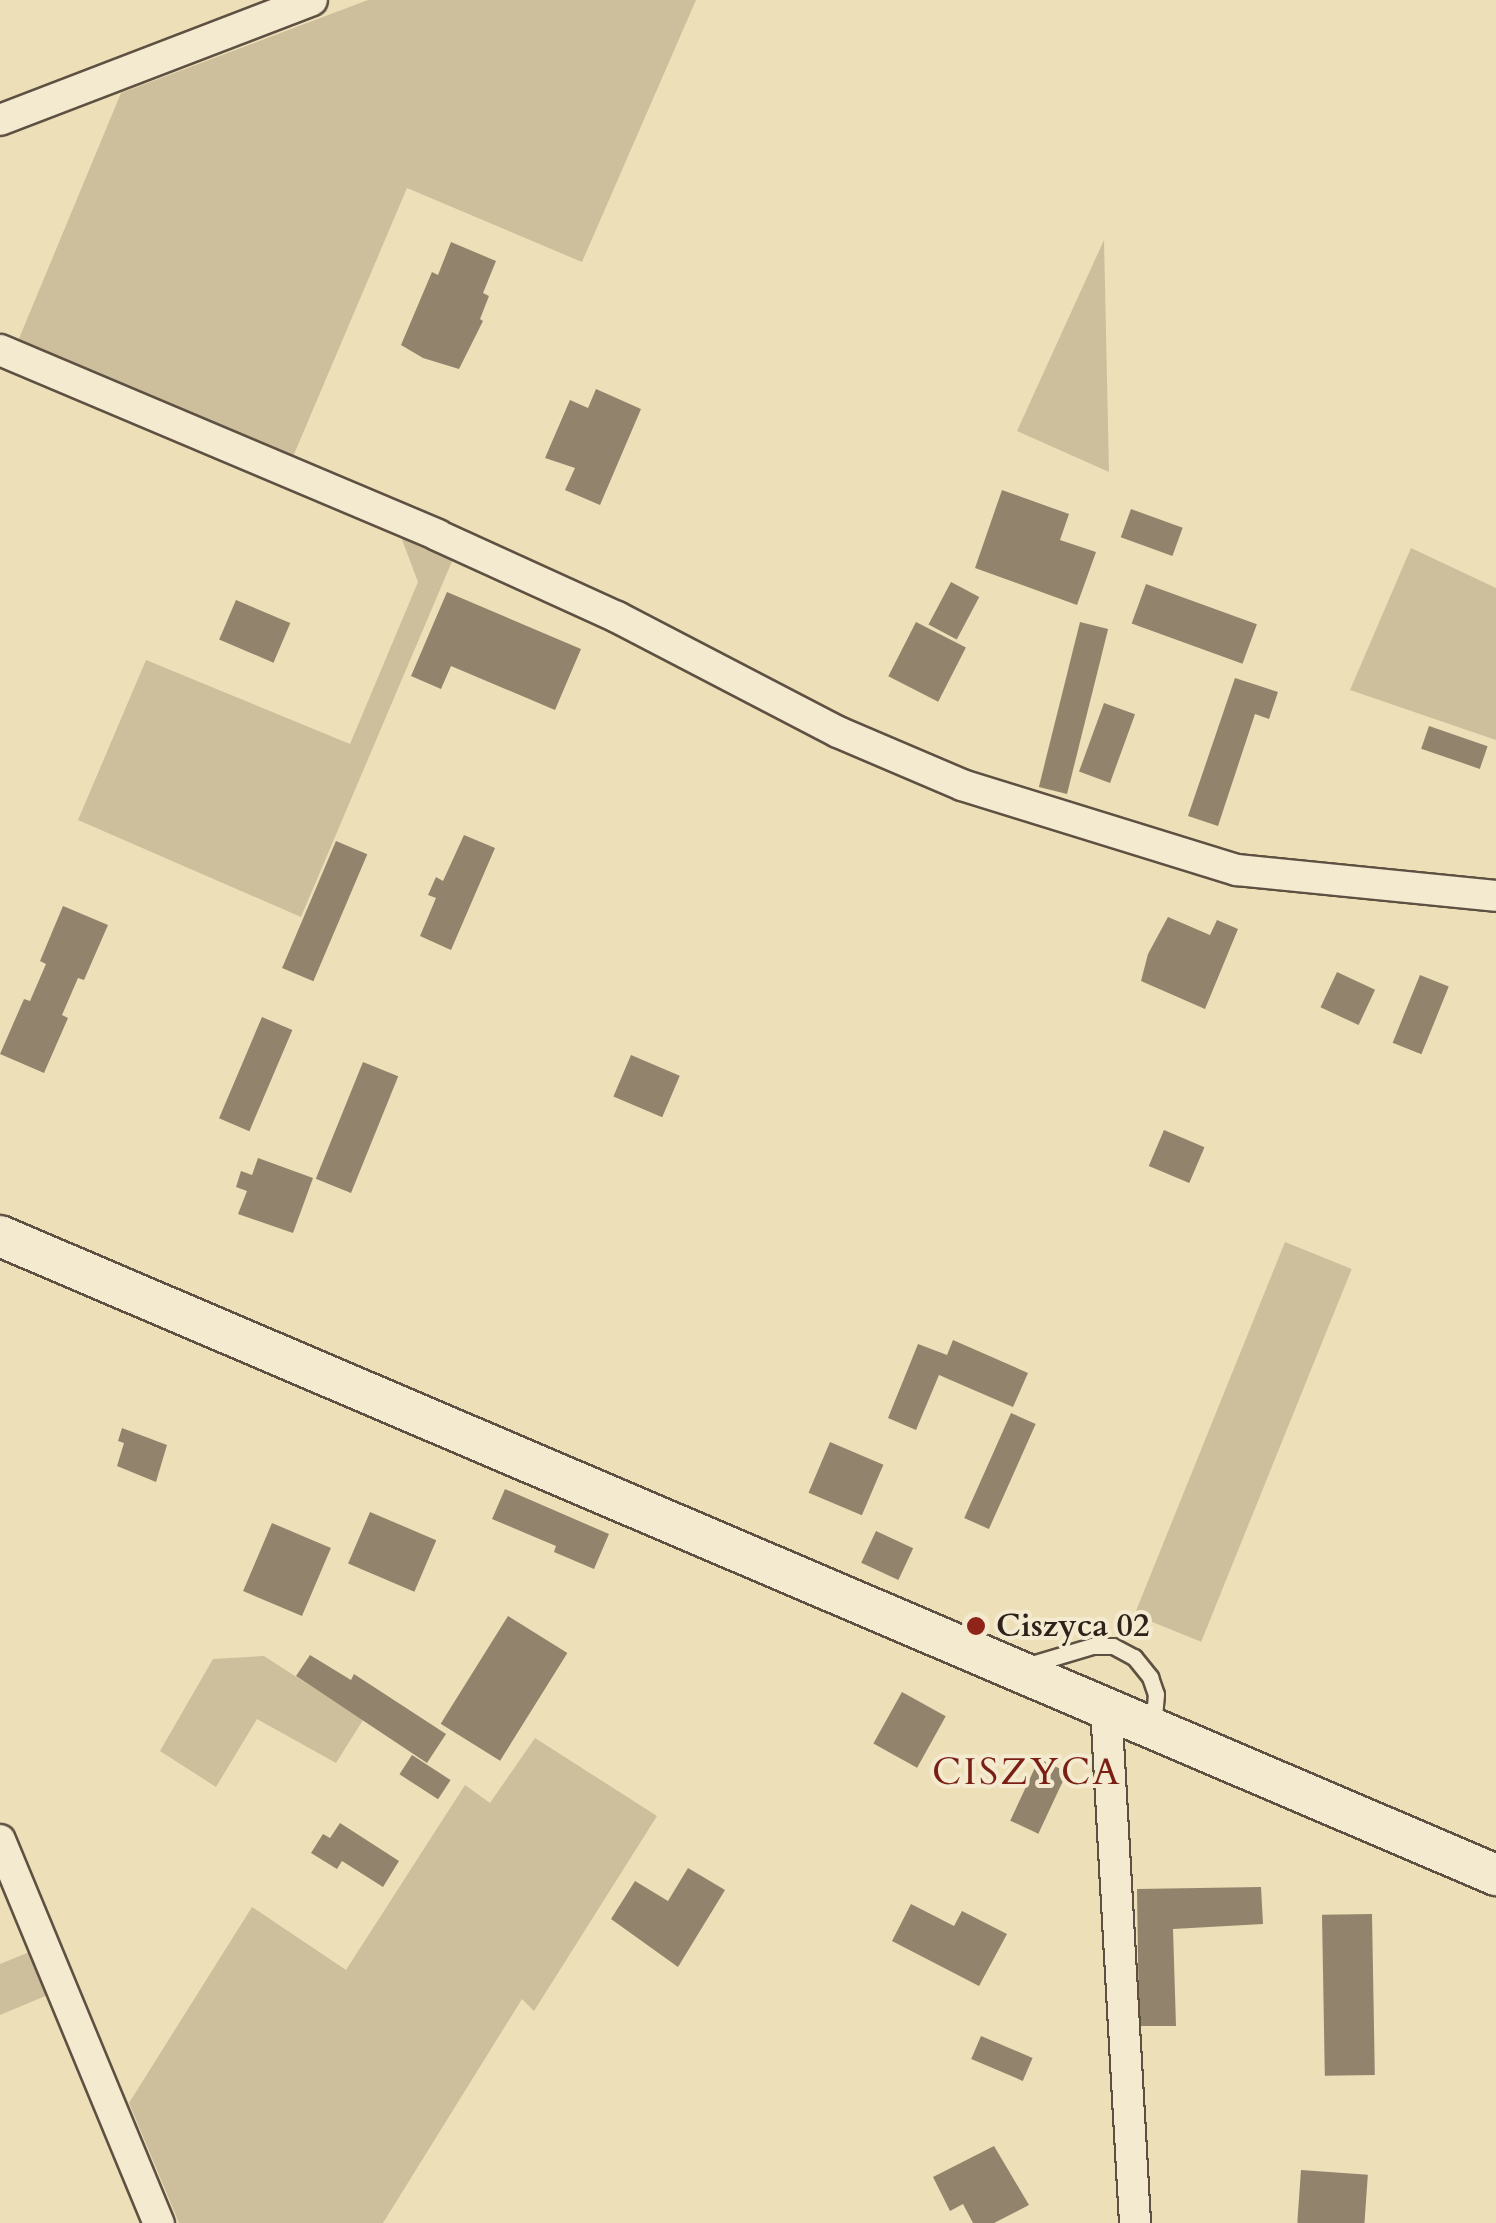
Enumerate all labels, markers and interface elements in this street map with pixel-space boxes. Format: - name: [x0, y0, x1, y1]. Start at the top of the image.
- place label: Ciszyca 02: [996, 1607, 1149, 1645]
- marker: Ciszyca 02: [965, 1615, 987, 1637]
- district label: CISZYCA: [932, 1750, 1122, 1796]

